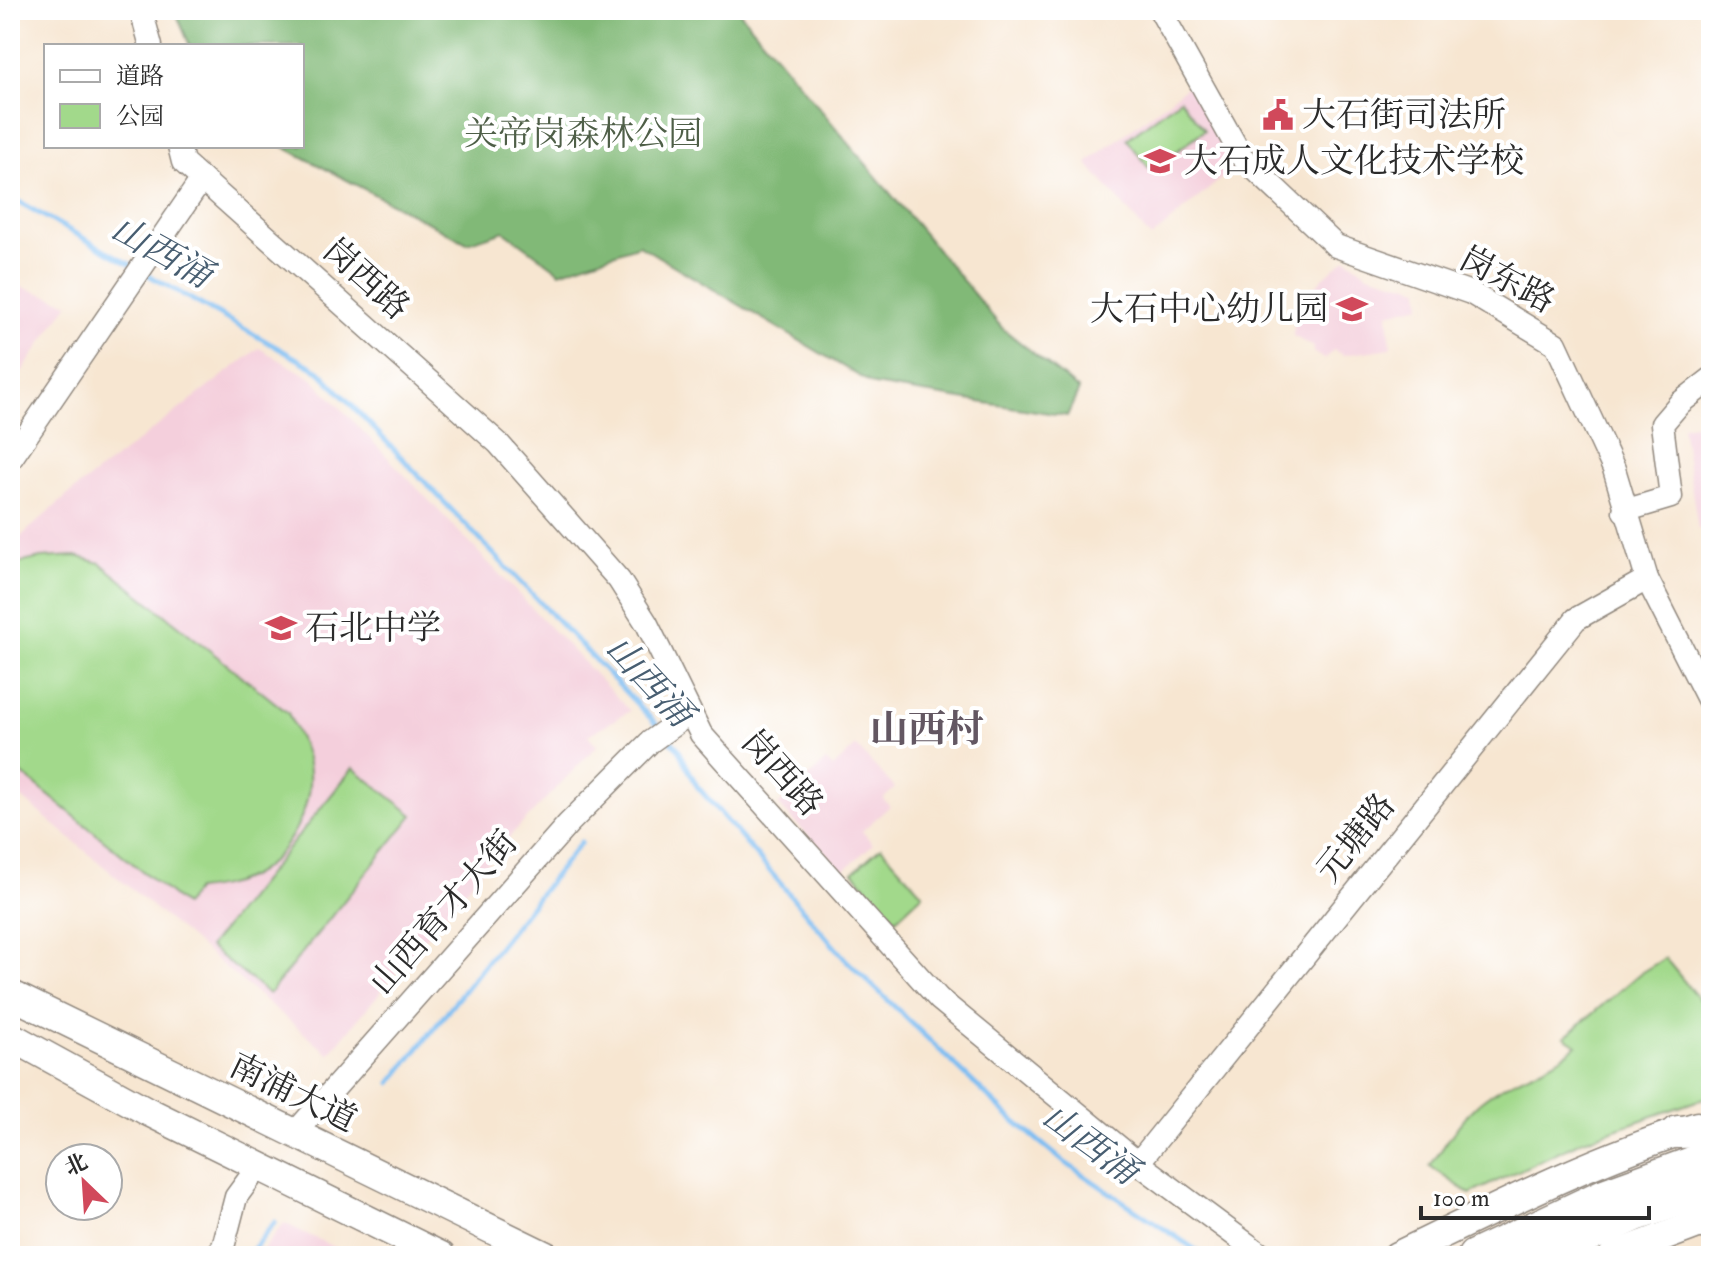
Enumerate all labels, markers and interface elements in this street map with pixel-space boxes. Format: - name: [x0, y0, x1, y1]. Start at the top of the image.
- legend: [44, 44, 304, 148]
- text: 道路: [116, 61, 164, 92]
- place label: 大石街司法所: [1302, 94, 1506, 137]
- public building icon: 大石街司法所: [1261, 98, 1295, 132]
- text: 公园: [116, 101, 164, 132]
- park label: 关帝岗森林公园: [464, 113, 702, 156]
- place label: 大石成人文化技术学校: [1184, 140, 1524, 183]
- school or university icon: 大石成人文化技术学校: [1143, 144, 1177, 178]
- water label: 山西涌: [103, 206, 223, 300]
- street label: 岗西路: [314, 229, 418, 329]
- street label: 岗东路: [1452, 237, 1562, 323]
- place label: 大石中心幼儿园: [1090, 288, 1328, 331]
- school or university icon: 大石中心幼儿园: [1335, 292, 1369, 326]
- place label: 石北中学: [305, 607, 441, 650]
- school or university icon: 石北中学: [264, 611, 298, 645]
- water label: 山西涌: [596, 626, 705, 739]
- district label: 山西村: [870, 706, 984, 754]
- street label: 岗西路: [732, 721, 832, 825]
- street label: 元塘路: [1307, 785, 1405, 891]
- street label: 山西育才大街: [361, 822, 527, 1004]
- street label: 南浦大道: [222, 1044, 364, 1142]
- water label: 山西涌: [1033, 1094, 1150, 1196]
- north arrow: [44, 1142, 124, 1222]
- text: 北: [60, 1147, 92, 1182]
- scale bar: [1421, 1170, 1649, 1220]
- text: 100 m: [1433, 1183, 1490, 1214]

